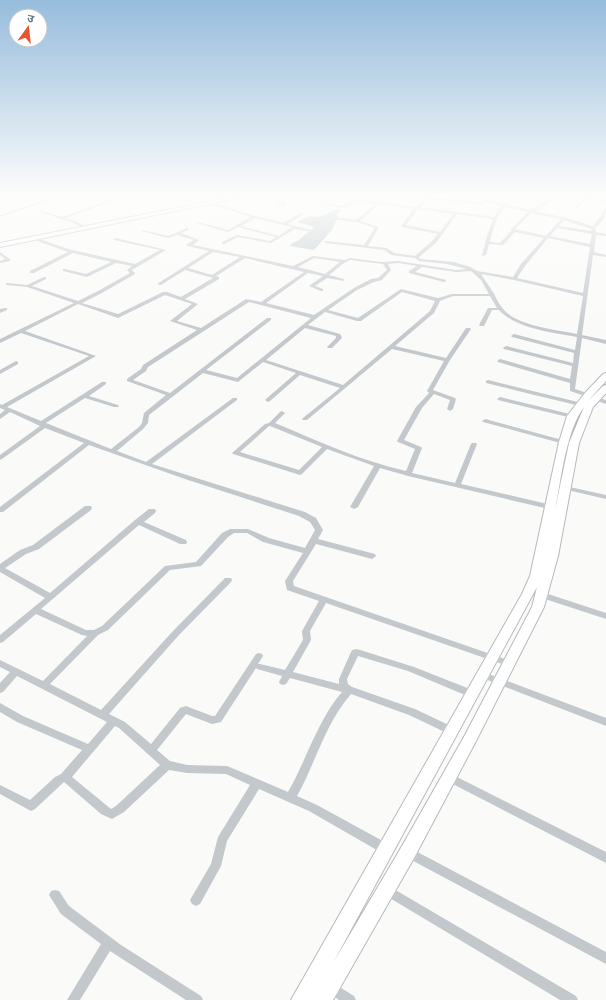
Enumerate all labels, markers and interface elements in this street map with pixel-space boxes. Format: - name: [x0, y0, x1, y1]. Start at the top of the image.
- north arrow: [8, 8, 48, 48]
- text: उ: [26, 12, 36, 26]

